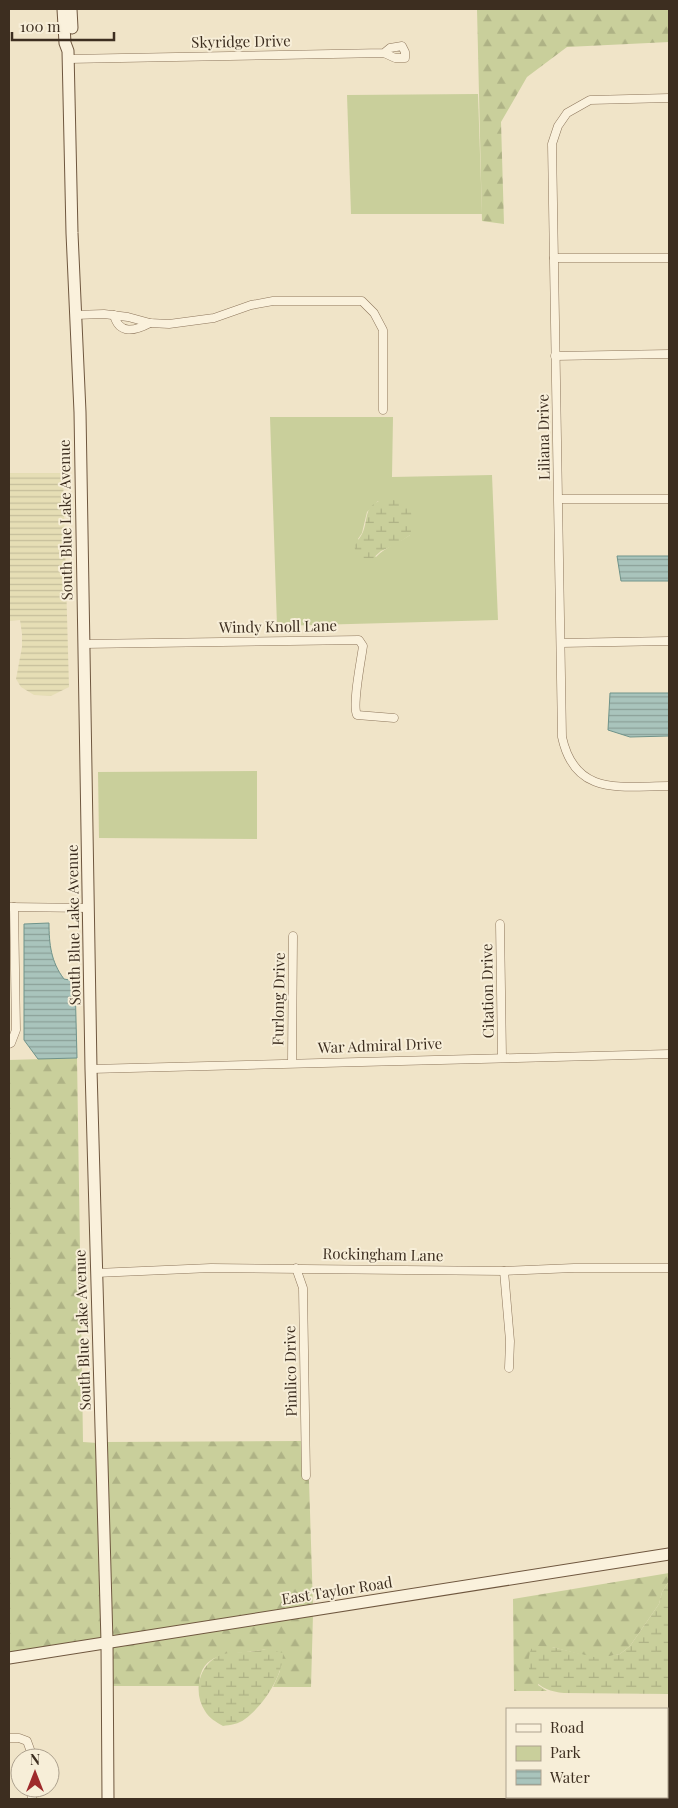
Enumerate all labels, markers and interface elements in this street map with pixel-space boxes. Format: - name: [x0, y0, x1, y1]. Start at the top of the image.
- scale bar: [12, 10, 115, 42]
- text: 100 m: [20, 16, 61, 36]
- street label: Skyridge Drive: [191, 30, 291, 52]
- street label: Liliana Drive: [532, 394, 554, 480]
- street label: South Blue Lake Avenue: [54, 439, 76, 601]
- street label: Windy Knoll Lane: [218, 615, 337, 637]
- street label: South Blue Lake Avenue: [62, 844, 84, 1006]
- street label: Citation Drive: [476, 943, 498, 1039]
- street label: Furlong Drive: [267, 952, 289, 1046]
- street label: War Admiral Drive: [316, 1033, 443, 1057]
- street label: Rockingham Lane: [322, 1243, 444, 1265]
- street label: South Blue Lake Avenue: [69, 1249, 95, 1411]
- street label: Pimlico Drive: [279, 1325, 301, 1417]
- street label: East Taylor Road: [280, 1571, 394, 1609]
- legend: [506, 1708, 668, 1798]
- text: Road: [550, 1717, 584, 1737]
- text: Park: [550, 1742, 582, 1762]
- north arrow: [10, 1748, 60, 1798]
- text: N: [30, 1750, 40, 1769]
- text: Water: [549, 1767, 590, 1787]

